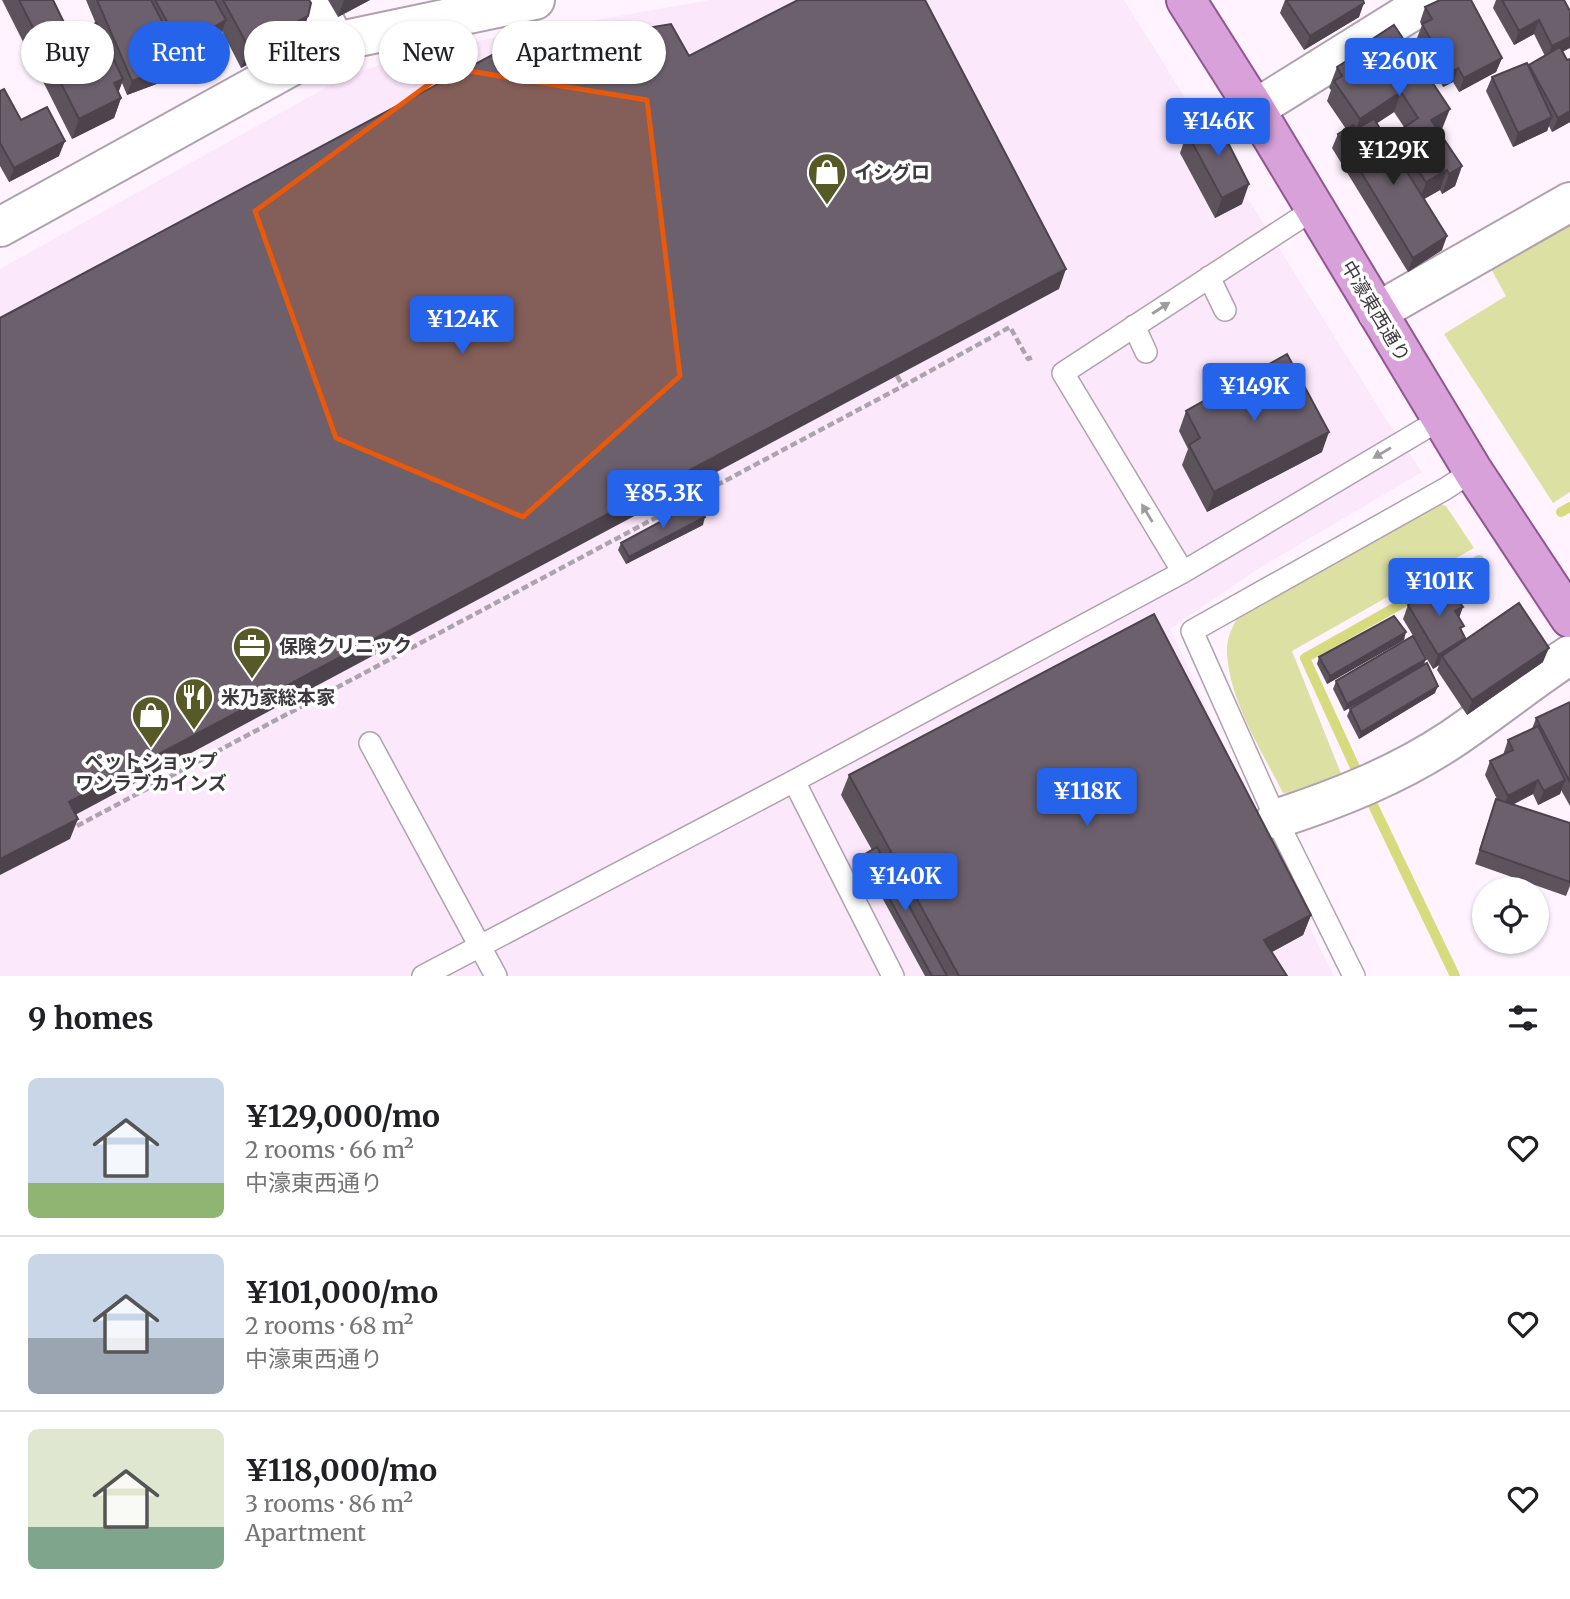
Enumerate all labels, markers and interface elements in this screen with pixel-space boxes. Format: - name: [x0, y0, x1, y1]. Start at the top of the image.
- chip: Buy: [21, 21, 114, 84]
- chip: Rent: [128, 21, 230, 84]
- chip: Filters: [244, 21, 365, 84]
- chip: New: [379, 21, 478, 84]
- chip: Apartment: [492, 21, 666, 84]
- pin: ¥260K: [1350, 38, 1448, 98]
- text: ¥260K: [1361, 46, 1437, 75]
- pin: ¥146K: [1169, 99, 1267, 158]
- text: ¥146K: [1182, 106, 1254, 135]
- pin: ¥129K: [1344, 128, 1442, 187]
- text: ¥129K: [1357, 135, 1429, 164]
- shop icon: イシグロ: [806, 151, 848, 206]
- place label: イシグロ: [854, 160, 930, 184]
- street label: 中濠東西通り: [1336, 256, 1416, 366]
- pin: ¥124K: [413, 296, 511, 356]
- one-way arrow: [1151, 302, 1171, 315]
- text: ¥124K: [426, 304, 498, 333]
- pin: ¥149K: [1205, 364, 1303, 423]
- text: ¥149K: [1219, 371, 1289, 400]
- one-way arrow: [1373, 447, 1392, 460]
- pin: ¥85.3K: [606, 470, 720, 530]
- text: ¥85.3K: [623, 478, 703, 507]
- one-way arrow: [1141, 504, 1154, 523]
- pin: ¥101K: [1390, 558, 1488, 618]
- text: ¥101K: [1404, 566, 1474, 595]
- office icon: 保険クリニック: [231, 625, 273, 680]
- place label: 保険クリニック: [279, 634, 412, 658]
- restaurant icon: 米乃家総本家: [173, 676, 215, 731]
- place label: 米乃家総本家: [221, 685, 335, 709]
- shop icon: ペットショップ ワンラブカインズ: [130, 694, 172, 749]
- place label: ペットショップ ワンラブカインズ: [75, 749, 227, 795]
- pin: ¥118K: [1038, 768, 1136, 828]
- text: ¥118K: [1053, 776, 1121, 805]
- pin: ¥140K: [856, 853, 954, 913]
- text: ¥140K: [868, 861, 942, 890]
- map controls: [1472, 877, 1549, 954]
- button: locate: [1472, 877, 1549, 954]
- text: 9 homes: [28, 999, 154, 1037]
- icon: filters: [1504, 999, 1542, 1037]
- text: ¥129,000/mo: [245, 1097, 440, 1135]
- icon: home: [84, 1106, 168, 1190]
- icon: heart: [1504, 1129, 1542, 1167]
- text: 2 rooms · 66 m²: [245, 1135, 414, 1164]
- text: 中濠東西通り: [245, 1168, 383, 1197]
- text: ¥101,000/mo: [245, 1273, 438, 1311]
- icon: home: [84, 1282, 168, 1366]
- icon: heart: [1504, 1305, 1542, 1343]
- text: 2 rooms · 68 m²: [245, 1311, 413, 1340]
- text: 中濠東西通り: [245, 1344, 383, 1373]
- text: ¥118,000/mo: [245, 1451, 437, 1489]
- icon: home: [84, 1457, 168, 1541]
- icon: heart: [1504, 1480, 1542, 1518]
- text: 3 rooms · 86 m²: [245, 1489, 413, 1518]
- text: Apartment: [245, 1518, 366, 1547]

